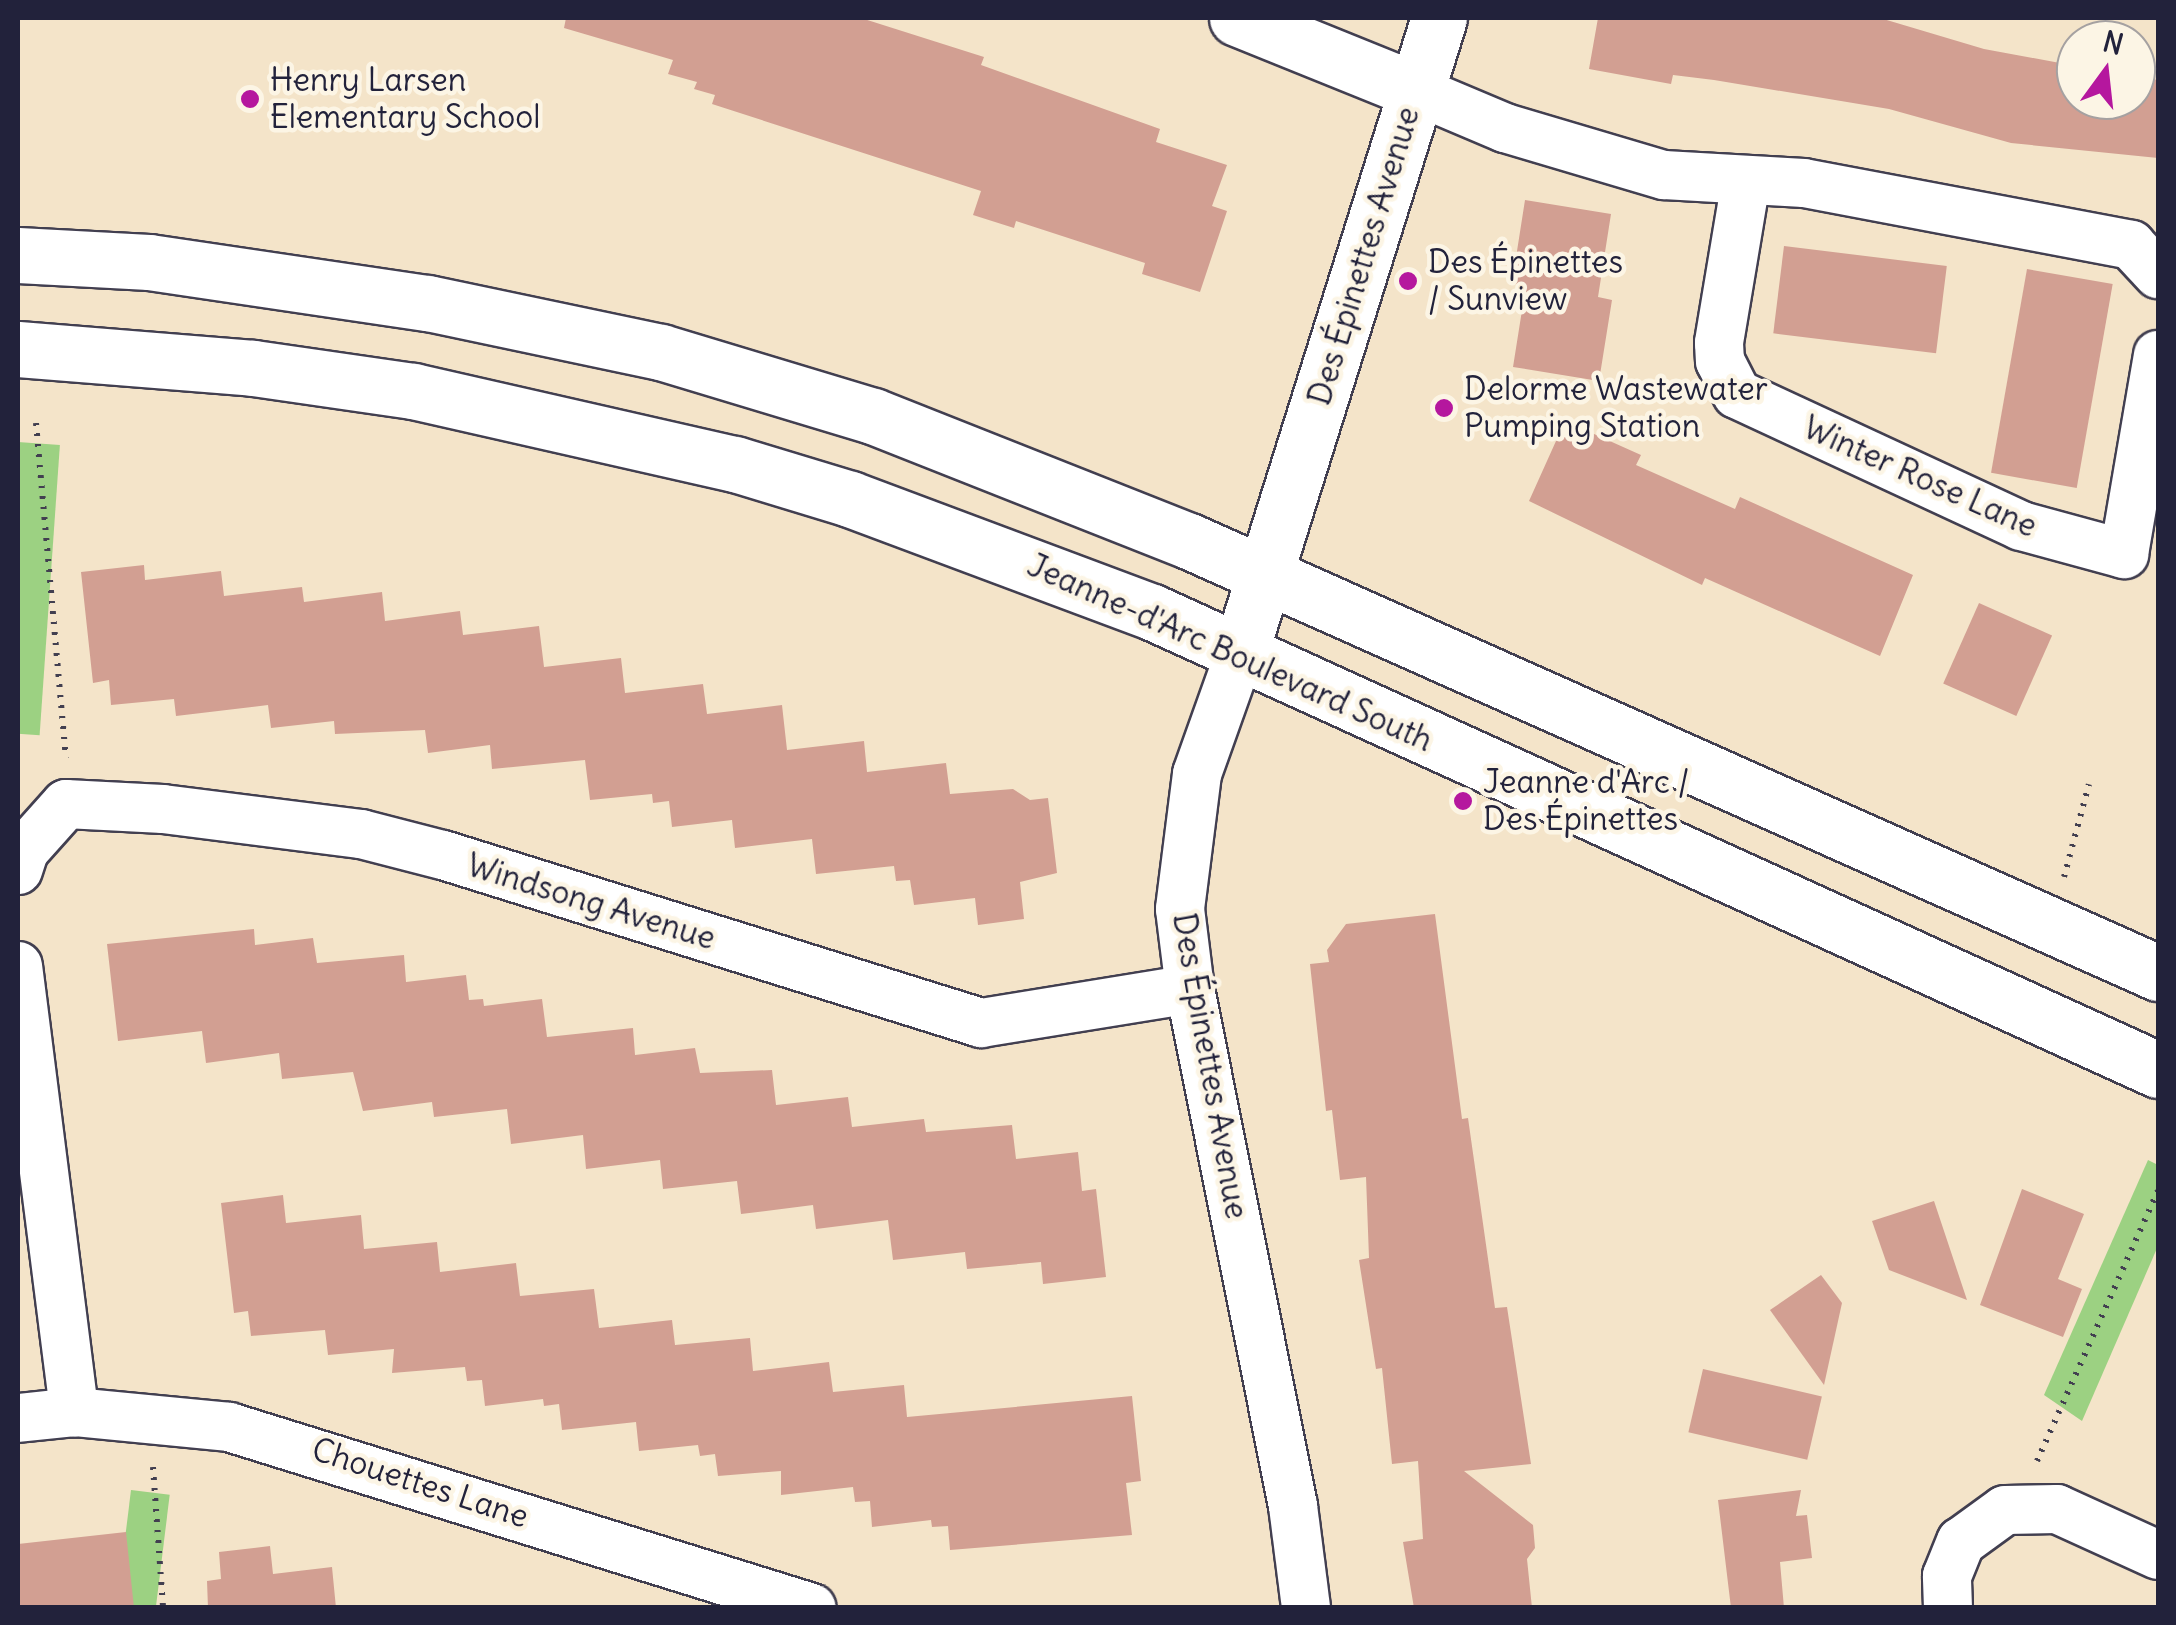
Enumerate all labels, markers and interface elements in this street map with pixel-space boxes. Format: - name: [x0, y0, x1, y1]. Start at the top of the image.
- north arrow: [2056, 20, 2156, 120]
- text: N: [2099, 23, 2127, 63]
- place label: Henry Larsen Elementary School: [270, 62, 540, 137]
- marker: Henry Larsen Elementary School: [239, 88, 261, 110]
- street label: Des Épinettes Avenue: [1300, 102, 1428, 410]
- place label: Des Épinettes / Sunview: [1428, 244, 1623, 319]
- marker: Des Épinettes / Sunview: [1397, 270, 1419, 292]
- place label: Delorme Wastewater Pumping Station: [1464, 371, 1768, 446]
- marker: Delorme Wastewater Pumping Station: [1433, 397, 1455, 419]
- street label: Winter Rose Lane: [1797, 408, 2043, 546]
- street label: Jeanne-d'Arc Boulevard South: [1022, 546, 1438, 760]
- place label: Jeanne d'Arc / Des Épinettes: [1483, 764, 1689, 839]
- marker: Jeanne d'Arc / Des Épinettes: [1452, 790, 1474, 812]
- street label: Windsong Avenue: [462, 846, 720, 958]
- street label: Des Épinettes Avenue: [1164, 910, 1256, 1222]
- street label: Chouettes Lane: [307, 1430, 533, 1536]

